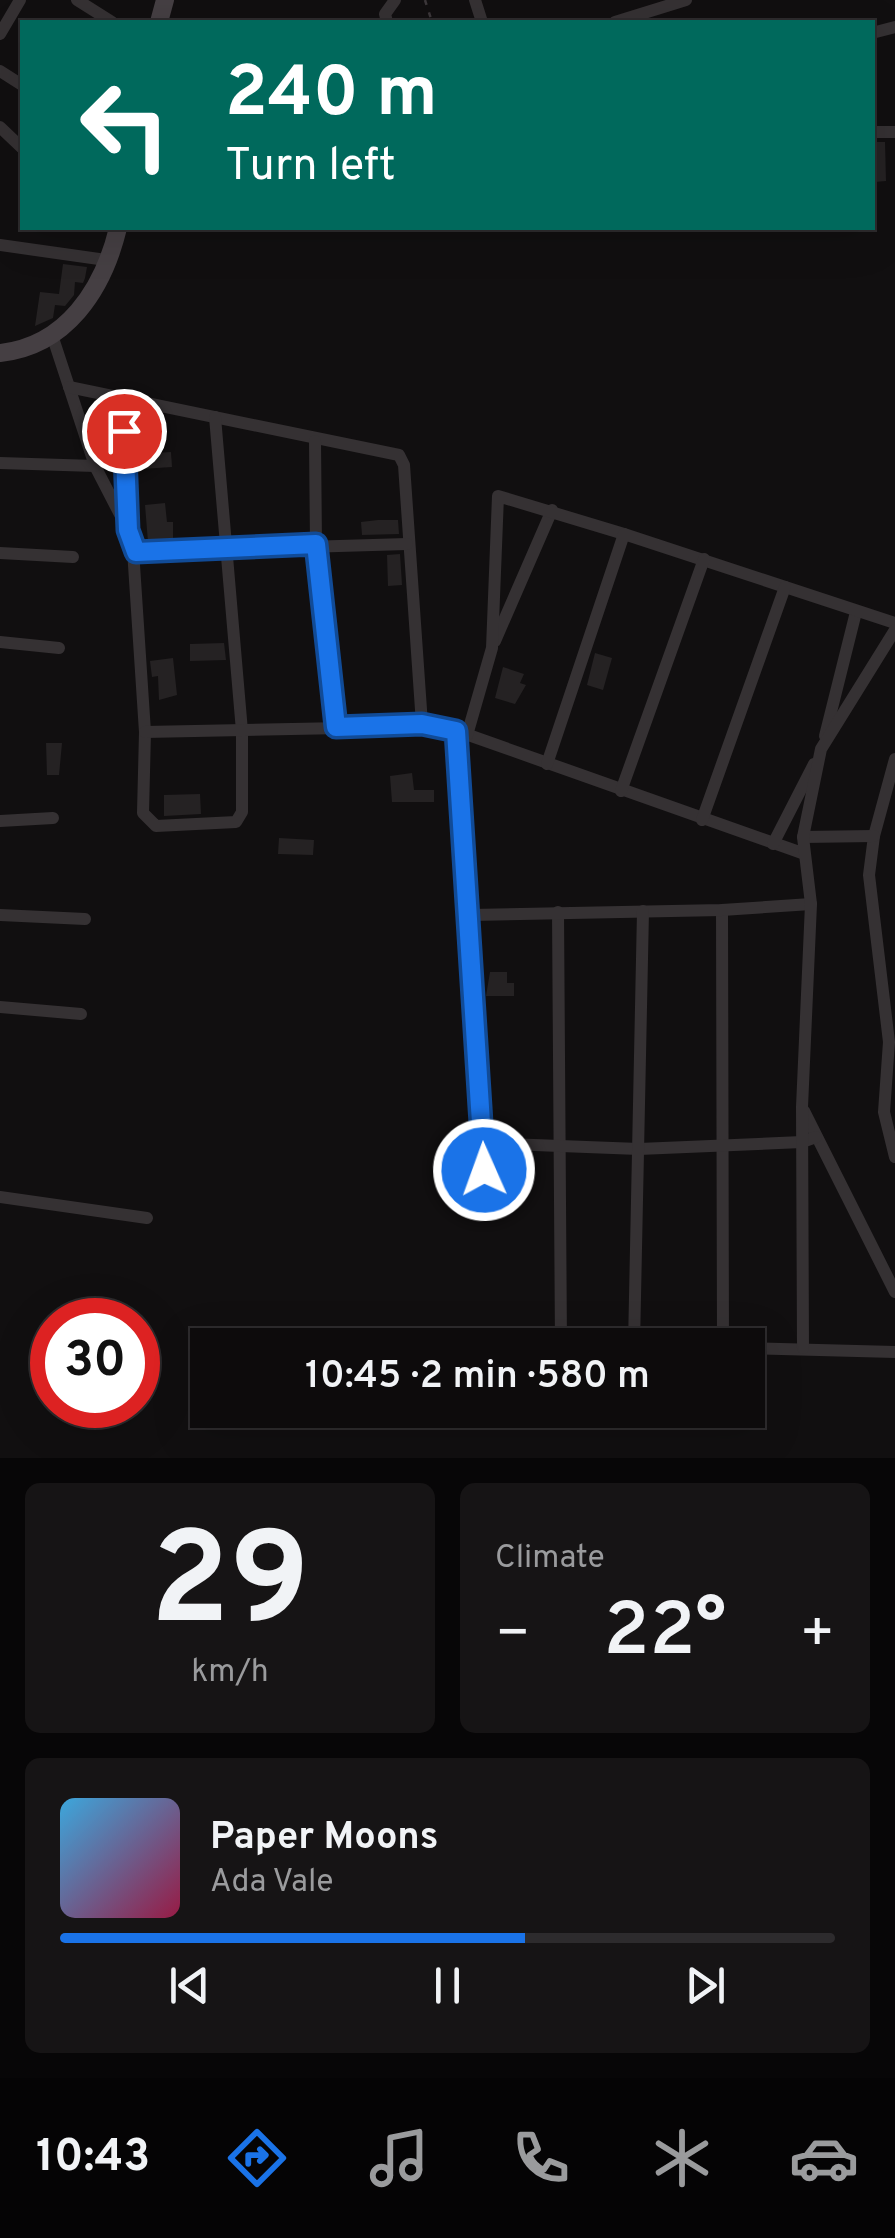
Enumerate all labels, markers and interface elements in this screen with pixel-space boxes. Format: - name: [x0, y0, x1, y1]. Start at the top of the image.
- text: 240 m: [225, 52, 438, 141]
- icon: left: [60, 60, 190, 190]
- text: Turn left: [225, 139, 396, 196]
- pin: [82, 389, 167, 474]
- icon: arrive: [97, 404, 152, 459]
- position arrow: [432, 1118, 536, 1222]
- speed limit sign: 30: [30, 1298, 160, 1428]
- text: 10:45 · 2 min · 580 m: [305, 1353, 650, 1402]
- text: 29: [150, 1505, 310, 1670]
- text: Climate: [495, 1539, 605, 1579]
- text: 22°: [604, 1587, 726, 1682]
- text: −: [495, 1601, 530, 1671]
- text: +: [800, 1601, 835, 1671]
- text: km/h: [191, 1653, 269, 1693]
- text: Paper Moons: [210, 1814, 439, 1863]
- text: Ada Vale: [210, 1863, 334, 1903]
- icon: previous: [162, 1958, 217, 2013]
- icon: pause: [420, 1958, 475, 2013]
- icon: next: [678, 1958, 733, 2013]
- icon: directions: [222, 2123, 292, 2193]
- icon: music: [364, 2123, 434, 2193]
- icon: phone: [506, 2123, 576, 2193]
- icon: climate: [647, 2123, 717, 2193]
- icon: car: [789, 2123, 859, 2193]
- text: 10:43: [36, 2130, 150, 2187]

